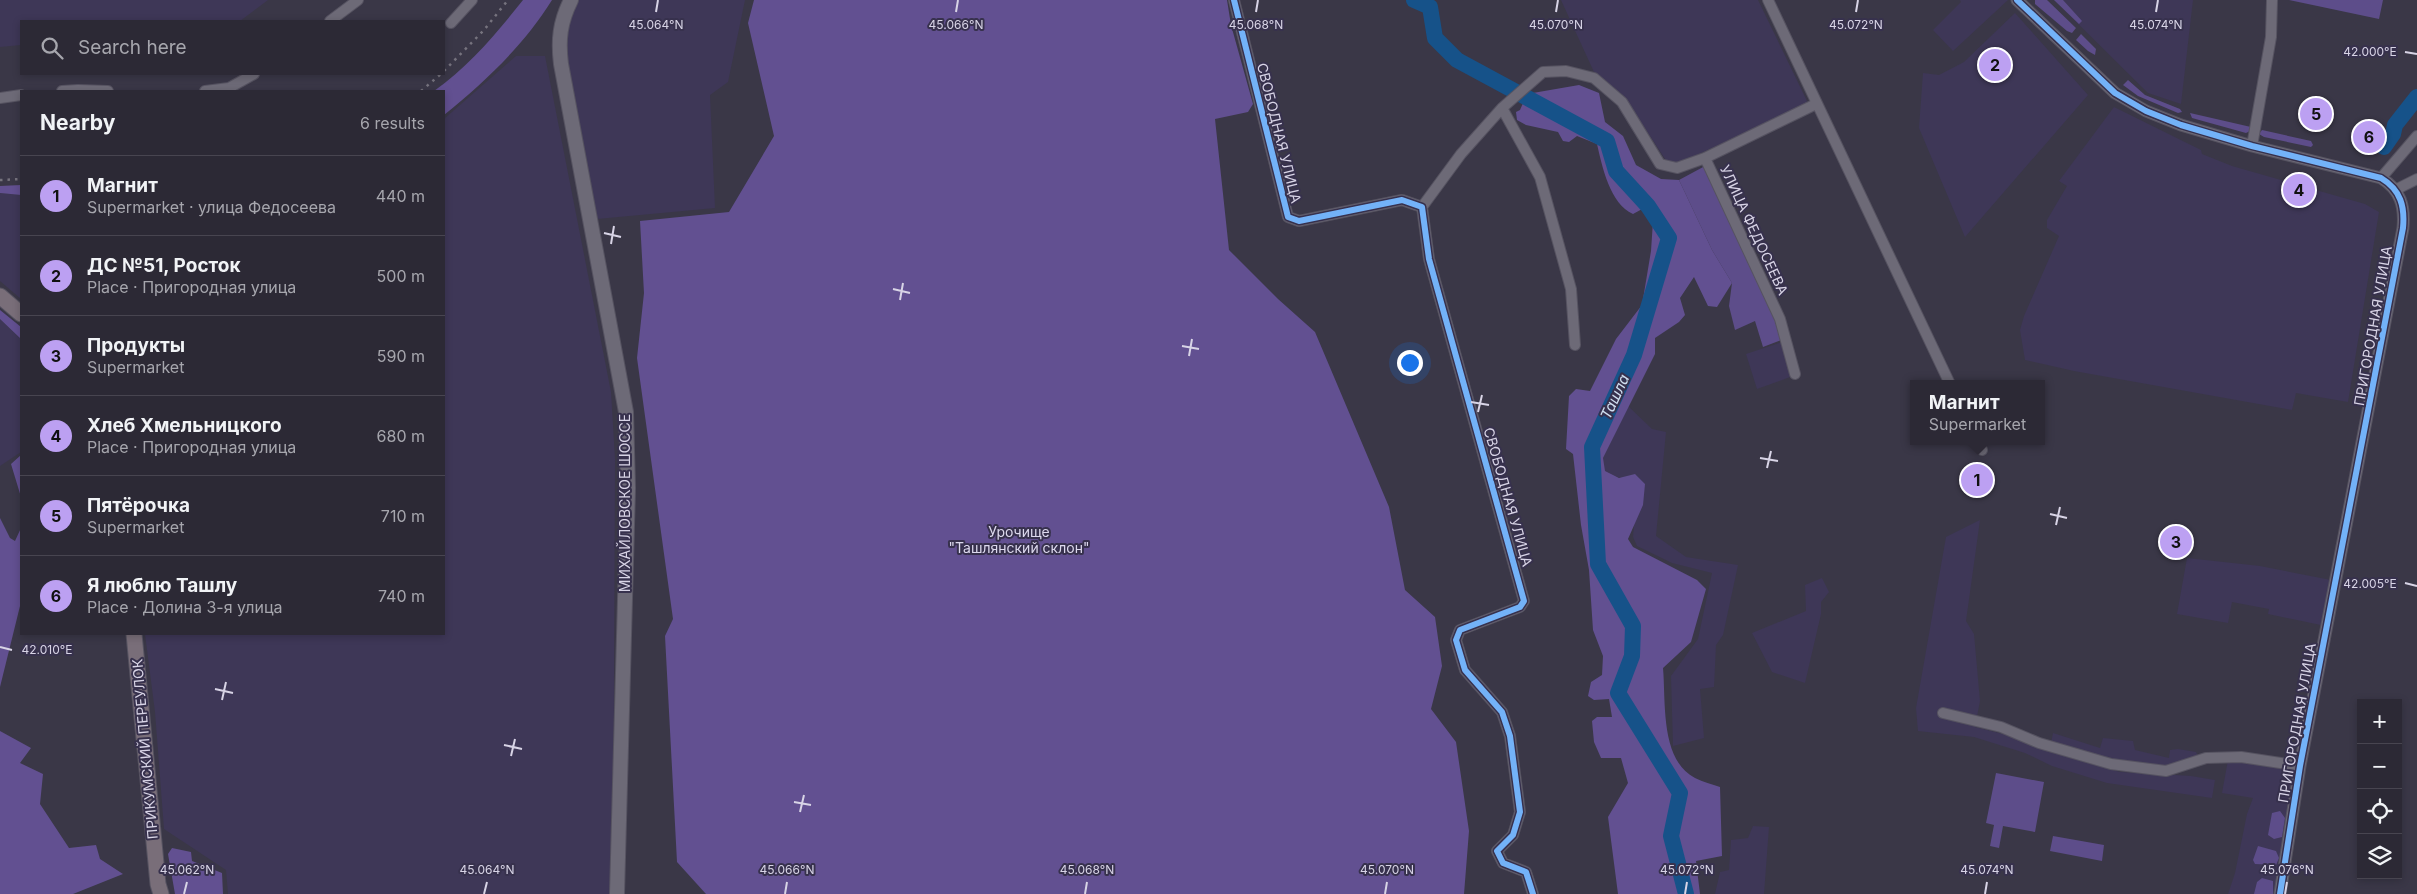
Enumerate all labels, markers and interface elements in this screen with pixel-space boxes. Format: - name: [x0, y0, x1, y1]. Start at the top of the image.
- text: 45.064°N: [629, 17, 683, 32]
- text: 45.066°N: [929, 17, 983, 32]
- text: 45.068°N: [1229, 17, 1283, 32]
- text: 45.070°N: [1529, 17, 1583, 32]
- text: 45.072°N: [1829, 17, 1883, 32]
- text: 45.074°N: [2129, 17, 2183, 32]
- search box: [20, 20, 445, 75]
- icon: search: [38, 34, 66, 62]
- text: Search here: [78, 36, 187, 59]
- text: 42.000°E: [2343, 44, 2397, 59]
- pin: 2: [1979, 46, 2011, 84]
- street label: СВОБОДНАЯ УЛИЦА: [1254, 61, 1305, 205]
- pin: 5: [2300, 95, 2332, 133]
- text: Nearby: [40, 110, 115, 135]
- text: 6 results: [360, 113, 425, 133]
- pin: 6: [2353, 118, 2385, 156]
- street label: УЛИЦА ФЕДОСЕЕВА: [1717, 162, 1792, 298]
- pin: 4: [2283, 171, 2315, 209]
- text: Магнит: [87, 174, 158, 197]
- text: 1: [53, 186, 59, 206]
- text: 440 m: [376, 186, 425, 206]
- text: Supermarket · улица Федосеева: [87, 197, 336, 217]
- street label: ПРИГОРОДНАЯ УЛИЦА: [2350, 244, 2395, 407]
- text: ДС №51, Росток: [87, 254, 241, 277]
- text: 2: [51, 266, 61, 286]
- text: 500 m: [377, 266, 425, 286]
- text: Place · Пригородная улица: [87, 277, 296, 297]
- text: Продукты: [87, 334, 185, 357]
- text: 3: [51, 346, 61, 366]
- text: 590 m: [377, 346, 425, 366]
- your location: [1397, 350, 1423, 376]
- text: Supermarket: [87, 357, 184, 377]
- water label: Ташла: [1596, 371, 1633, 423]
- popup: [1910, 380, 2045, 445]
- text: Магнит: [1929, 391, 2000, 414]
- text: Хлеб Хмельницкого: [87, 414, 282, 437]
- street label: МИХАЙЛОВСКОЕ ШОССЕ: [615, 414, 633, 592]
- text: Supermarket: [1929, 414, 2026, 434]
- street label: СВОБОДНАЯ УЛИЦА: [1480, 425, 1537, 569]
- text: 4: [51, 426, 61, 446]
- text: 680 m: [377, 426, 425, 446]
- text: Place · Пригородная улица: [87, 437, 296, 457]
- pin: 1: [1961, 461, 1993, 499]
- text: Пятёрочка: [87, 494, 190, 517]
- text: 5: [51, 506, 61, 526]
- text: 710 m: [381, 506, 425, 526]
- text: Supermarket: [87, 517, 184, 537]
- park label: Урочище "Ташлянский склон": [949, 523, 1089, 556]
- pin: 3: [2160, 523, 2192, 561]
- text: Я люблю Ташлу: [87, 574, 237, 597]
- text: 42.005°E: [2343, 576, 2397, 591]
- text: 6: [51, 586, 61, 606]
- text: 740 m: [378, 586, 425, 606]
- text: Place · Долина 3-я улица: [87, 597, 283, 617]
- street label: ПРИГОРОДНАЯ УЛИЦА: [2274, 641, 2319, 804]
- text: 42.010°E: [22, 642, 72, 657]
- street label: ПРИКУМСКИЙ ПЕРЕУЛОК: [127, 658, 161, 840]
- map controls: [2357, 699, 2402, 879]
- button: +: [2357, 699, 2402, 744]
- button: −: [2357, 744, 2402, 789]
- button: locate: [2357, 789, 2402, 834]
- button: layers: [2357, 834, 2402, 879]
- text: 45.062°N: [160, 862, 214, 877]
- text: 45.064°N: [460, 862, 514, 877]
- text: 45.066°N: [760, 862, 814, 877]
- text: 45.068°N: [1060, 862, 1114, 877]
- text: 45.070°N: [1360, 862, 1414, 877]
- text: 45.072°N: [1660, 862, 1714, 877]
- text: 45.074°N: [1960, 862, 2014, 877]
- text: 45.076°N: [2260, 862, 2314, 877]

